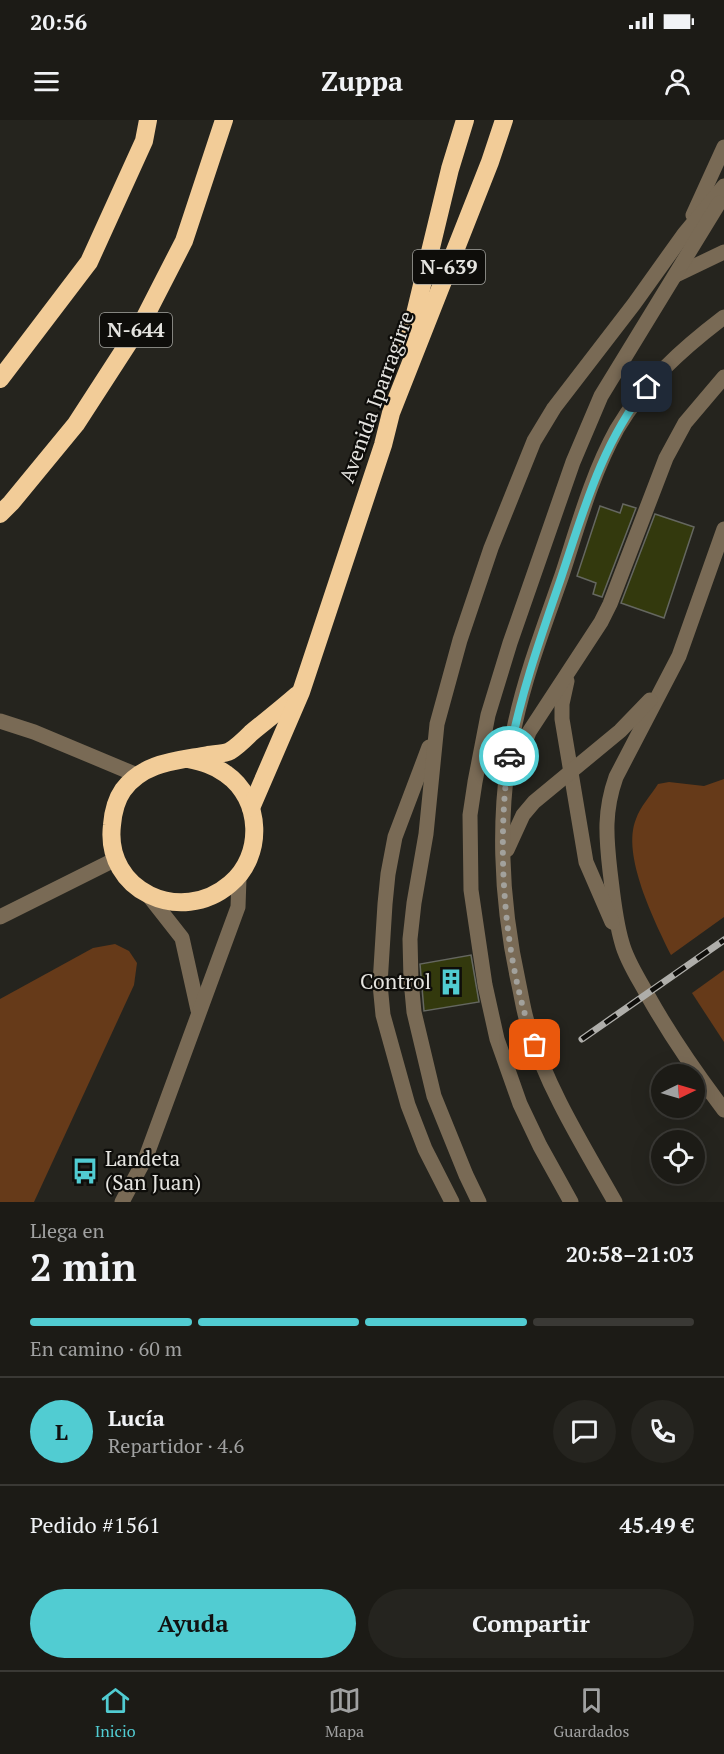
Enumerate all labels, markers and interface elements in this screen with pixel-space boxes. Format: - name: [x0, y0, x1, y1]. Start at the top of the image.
- text: 20:56: [30, 7, 87, 36]
- text: Zuppa: [321, 63, 403, 99]
- icon: menu: [30, 65, 63, 98]
- icon: person: [661, 65, 694, 98]
- road number: N-639: [413, 250, 485, 284]
- street label: Avenida Iparragirre: [332, 307, 420, 486]
- road number: N-644: [100, 313, 172, 347]
- pin: [621, 361, 672, 412]
- icon: home: [630, 370, 663, 403]
- courier: [479, 726, 539, 786]
- icon: car: [493, 740, 526, 773]
- place label: Control: [360, 967, 431, 995]
- building icon: Control: [436, 967, 466, 997]
- pin: [509, 1019, 560, 1070]
- icon: bag: [518, 1028, 551, 1061]
- north arrow: [651, 1064, 705, 1118]
- map controls: [651, 1064, 705, 1184]
- button: locate: [651, 1130, 705, 1184]
- place label: Landeta (San Juan): [105, 1144, 201, 1196]
- bus stop icon: Landeta (San Juan): [70, 1156, 100, 1186]
- text: Llega en: [30, 1217, 104, 1244]
- text: 20:58–21:03: [566, 1239, 694, 1268]
- text: 2 min: [30, 1240, 137, 1292]
- text: En camino · 60 m: [30, 1335, 182, 1362]
- button: chat: [553, 1400, 616, 1463]
- button: phone: [631, 1400, 694, 1463]
- text: Lucía: [108, 1403, 165, 1432]
- text: L: [55, 1417, 68, 1446]
- text: Repartidor · 4.6: [108, 1432, 244, 1459]
- text: Pedido #1561: [30, 1510, 161, 1539]
- text: 45.49 €: [619, 1510, 694, 1539]
- button: Ayuda: [30, 1589, 356, 1658]
- button: Compartir: [368, 1589, 694, 1658]
- tab: Inicio: [95, 1684, 136, 1742]
- tab: Mapa: [325, 1684, 364, 1742]
- tab: Guardados: [553, 1684, 629, 1742]

